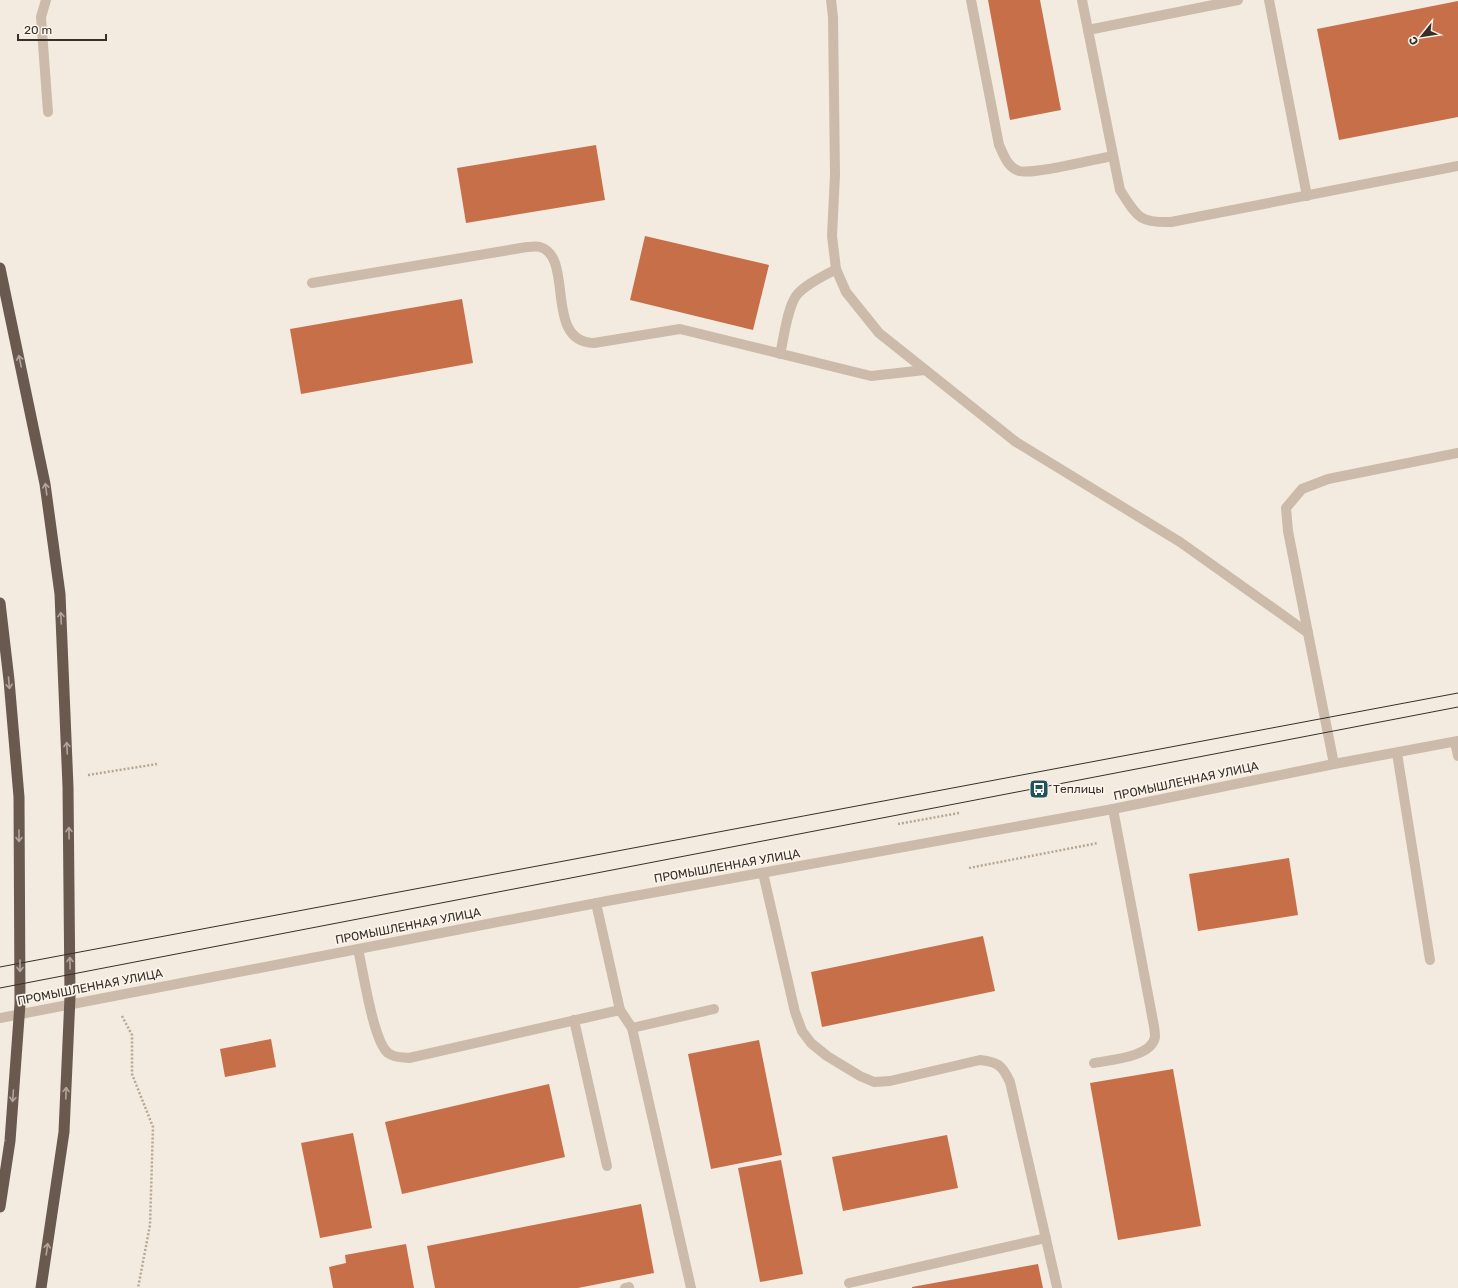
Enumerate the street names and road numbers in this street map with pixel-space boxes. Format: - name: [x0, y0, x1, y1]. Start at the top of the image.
- street label: ПРОМЫШЛЕННАЯ УЛИЦА: [1112, 759, 1260, 803]
- street label: ПРОМЫШЛЕННАЯ УЛИЦА: [653, 846, 801, 886]
- street label: ПРОМЫШЛЕННАЯ УЛИЦА: [334, 905, 482, 947]
- street label: ПРОМЫШЛЕННАЯ УЛИЦА: [16, 966, 164, 1008]

